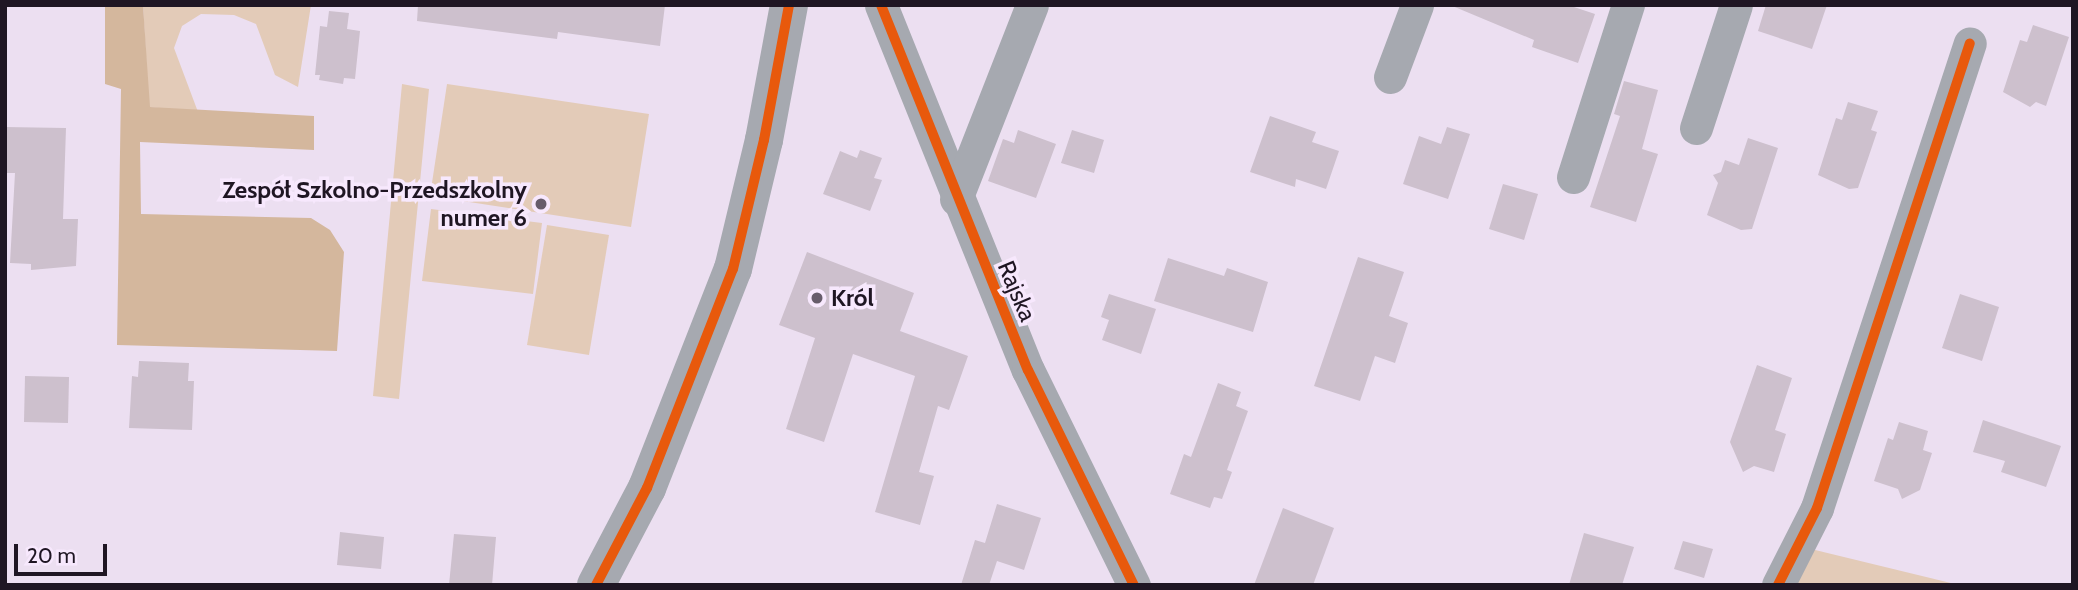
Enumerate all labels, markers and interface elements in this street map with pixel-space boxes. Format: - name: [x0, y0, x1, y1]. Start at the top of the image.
- place label: Zespół Szkolno-Przedszkolny numer 6: [222, 176, 527, 232]
- marker: Zespół Szkolno-Przedszkolny numer 6: [533, 196, 549, 212]
- street label: Rajska: [991, 256, 1043, 326]
- place label: Król: [831, 284, 874, 312]
- marker: Król: [809, 290, 825, 306]
- scale bar: [18, 530, 110, 574]
- text: 20 m: [27, 543, 76, 568]

